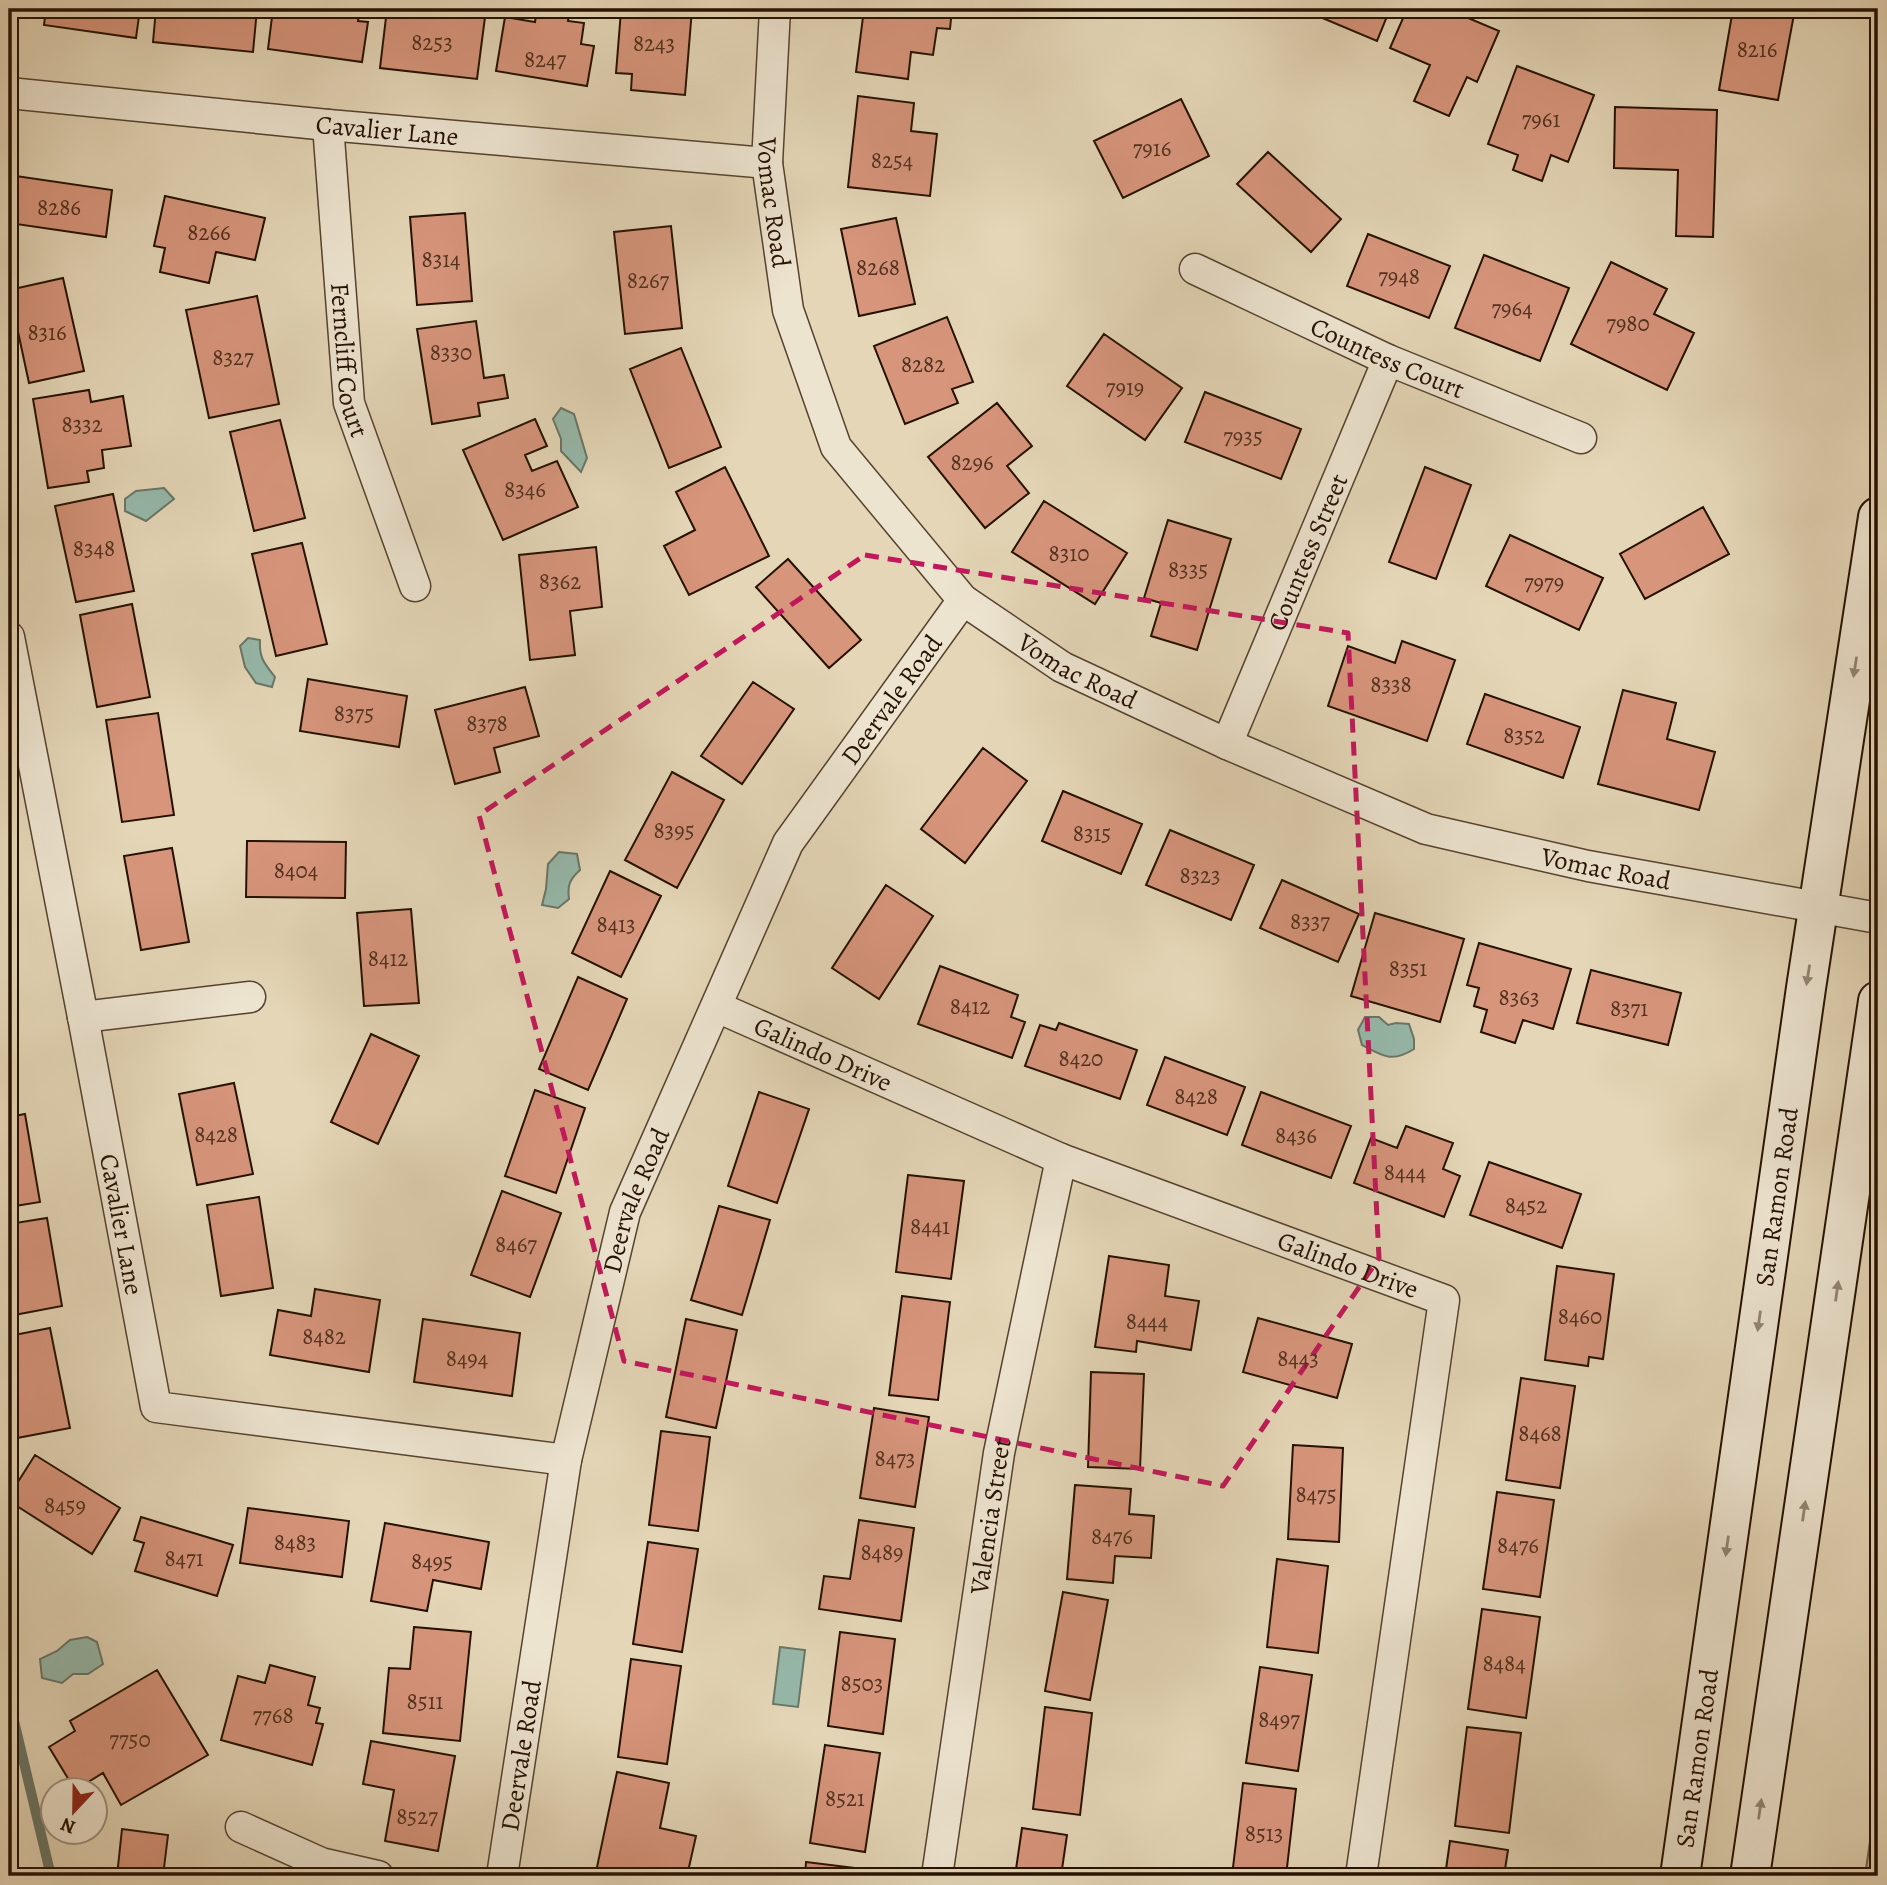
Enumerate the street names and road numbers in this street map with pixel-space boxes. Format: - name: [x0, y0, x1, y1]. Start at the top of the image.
- street label: Cavalier Lane: [314, 106, 460, 154]
- street label: Vomac Road: [749, 135, 799, 270]
- street label: Ferncliff Court: [322, 281, 377, 442]
- street label: Countess Court: [1305, 308, 1470, 407]
- street label: Countess Street: [1259, 468, 1356, 636]
- street label: Vomac Road: [1010, 624, 1143, 717]
- street label: Deervale Road: [833, 627, 950, 772]
- street label: Vomac Road: [1537, 838, 1673, 898]
- street label: Galindo Drive: [749, 1008, 898, 1100]
- street label: San Ramon Road: [1746, 1105, 1806, 1289]
- street label: Deervale Road: [594, 1122, 678, 1276]
- street label: Cavalier Lane: [91, 1151, 152, 1298]
- street label: Galindo Drive: [1273, 1223, 1423, 1307]
- street label: Valencia Street: [961, 1434, 1019, 1597]
- street label: San Ramon Road: [1667, 1666, 1727, 1850]
- street label: Deervale Road: [492, 1677, 549, 1833]

